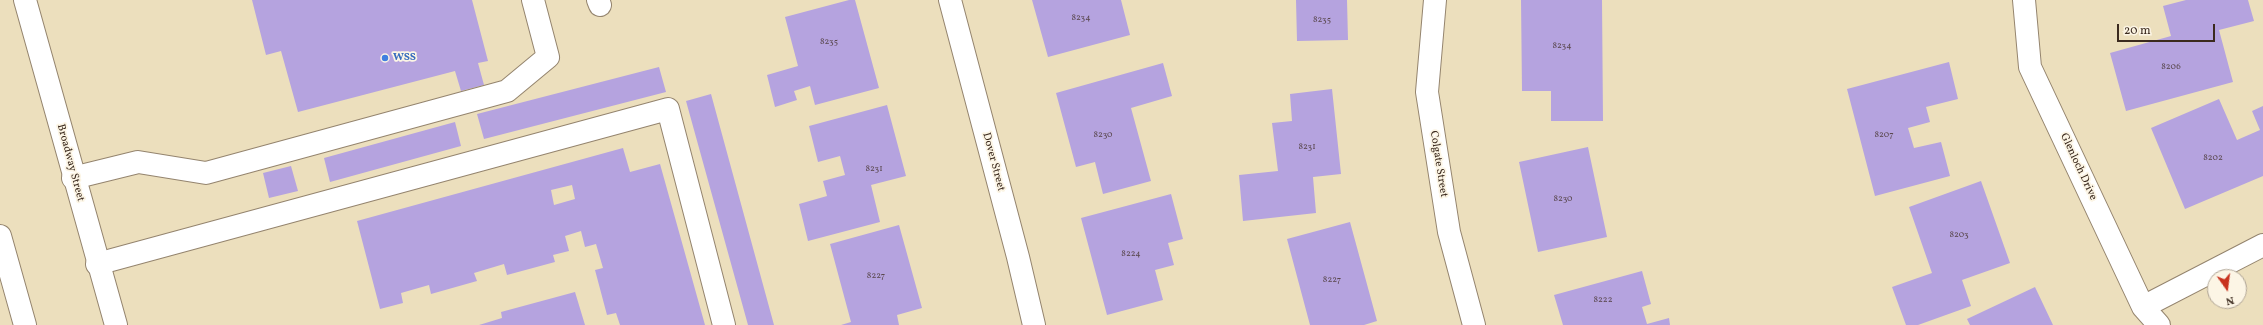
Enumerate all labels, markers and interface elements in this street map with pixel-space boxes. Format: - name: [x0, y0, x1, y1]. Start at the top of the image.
- house number: 8234: [1071, 13, 1091, 23]
- house number: 8235: [1313, 15, 1331, 25]
- scale bar: [2119, 16, 2217, 42]
- text: 20 m: [2124, 23, 2151, 39]
- house number: 8235: [820, 37, 838, 47]
- house number: 8234: [1552, 41, 1572, 51]
- place label: WSS: [393, 51, 416, 65]
- marker: WSS: [380, 53, 390, 63]
- house number: 8206: [2161, 62, 2181, 72]
- street label: Broadway Street: [53, 123, 87, 203]
- house number: 8230: [1094, 130, 1112, 140]
- street label: Colgate Street: [1426, 130, 1450, 198]
- house number: 8207: [1874, 130, 1894, 140]
- street label: Dover Street: [979, 131, 1007, 193]
- street label: Glenloch Drive: [2057, 131, 2099, 203]
- house number: 8231: [1298, 142, 1316, 152]
- house number: 8202: [2203, 153, 2223, 163]
- house number: 8231: [865, 164, 883, 174]
- house number: 8230: [1554, 194, 1572, 204]
- house number: 8203: [1949, 230, 1969, 240]
- house number: 8224: [1121, 249, 1141, 259]
- north arrow: [2207, 269, 2247, 309]
- house number: 8227: [867, 271, 885, 281]
- house number: 8227: [1323, 275, 1341, 285]
- text: N: [2224, 292, 2235, 308]
- house number: 8222: [1593, 295, 1613, 305]

